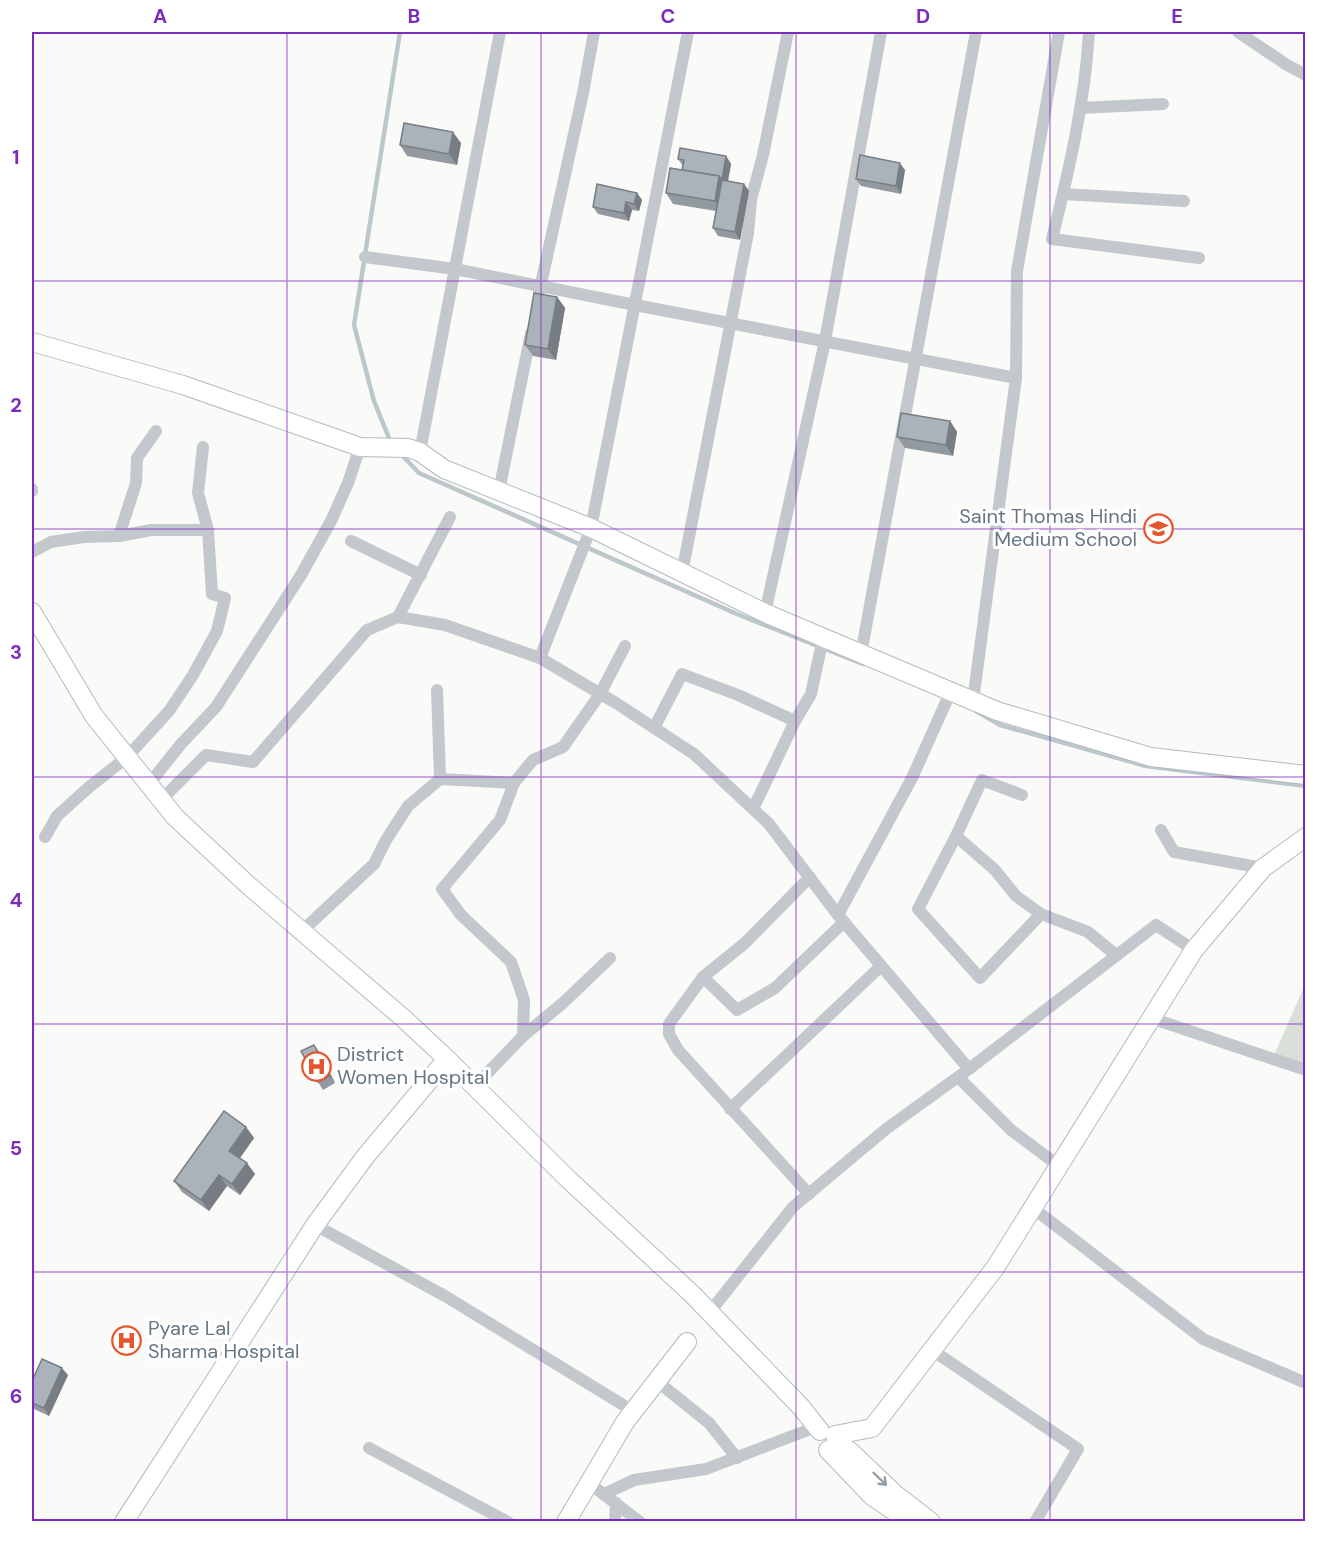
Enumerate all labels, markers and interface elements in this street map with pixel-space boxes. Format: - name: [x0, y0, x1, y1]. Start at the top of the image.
- text: A: [153, 3, 167, 29]
- text: B: [408, 3, 420, 29]
- text: C: [661, 3, 675, 29]
- text: D: [916, 3, 930, 29]
- text: E: [1171, 3, 1183, 29]
- text: 1: [12, 144, 20, 170]
- text: 2: [10, 392, 22, 418]
- place label: Saint Thomas Hindi Medium School: [959, 503, 1137, 552]
- school or university icon: Saint Thomas Hindi Medium School: [1142, 512, 1174, 544]
- text: 3: [10, 639, 22, 665]
- text: 4: [10, 887, 23, 913]
- place label: District Women Hospital: [337, 1041, 489, 1090]
- hospital icon: District Women Hospital: [300, 1050, 332, 1082]
- text: 5: [10, 1135, 22, 1161]
- place label: Pyare Lal Sharma Hospital: [148, 1315, 299, 1364]
- hospital icon: Pyare Lal Sharma Hospital: [111, 1324, 143, 1356]
- text: 6: [10, 1383, 22, 1409]
- one-way arrow: [872, 1472, 887, 1486]

